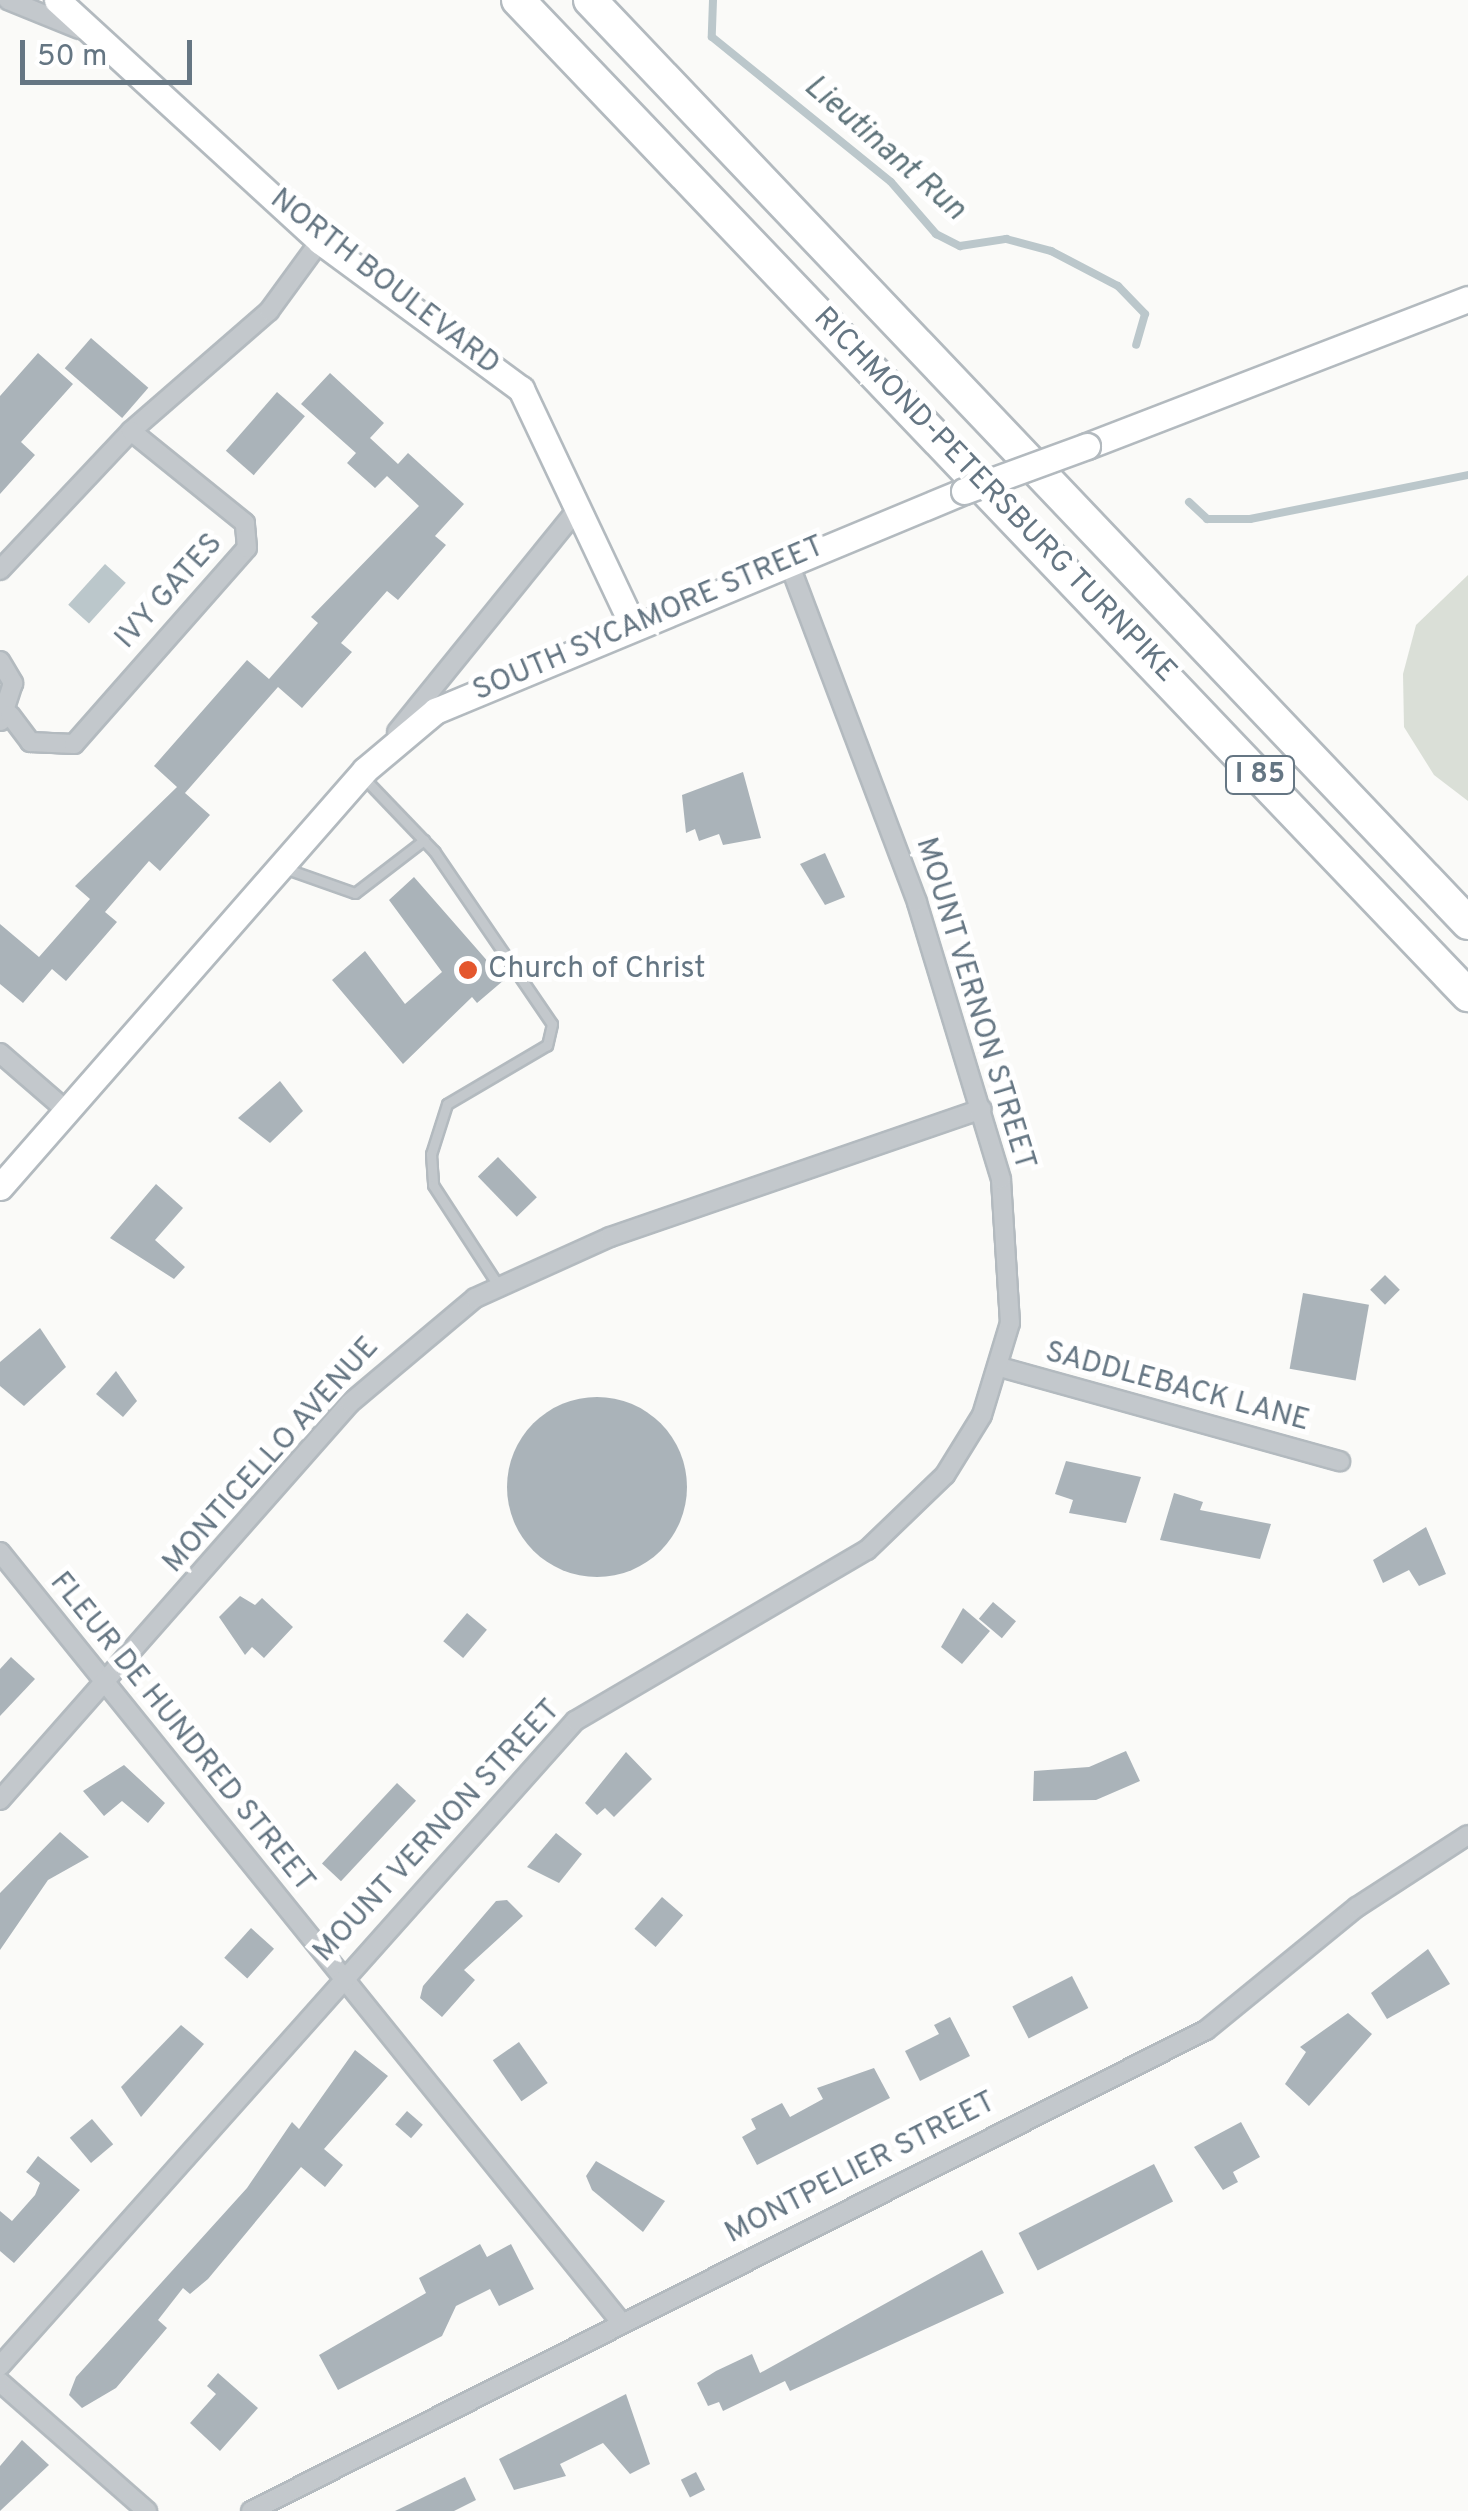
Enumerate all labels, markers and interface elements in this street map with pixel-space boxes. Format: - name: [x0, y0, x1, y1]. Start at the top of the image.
- scale bar: [25, 20, 198, 82]
- text: 50 m: [37, 39, 107, 76]
- water label: Lieutinant Run: [795, 68, 973, 230]
- street label: NORTH BOULEVARD: [262, 182, 506, 384]
- street label: RICHMOND-PETERSBURG TURNPIKE: [804, 301, 1184, 691]
- street label: IVY GATES: [108, 526, 232, 658]
- street label: SOUTH SYCAMORE STREET: [468, 530, 830, 710]
- road number: I 85: [1225, 752, 1295, 798]
- street label: MOUNT VERNON STREET: [906, 832, 1042, 1176]
- place label: Church of Christ: [488, 952, 706, 988]
- marker: Church of Christ: [457, 959, 479, 981]
- street label: MONTICELLO AVENUE: [156, 1330, 388, 1582]
- street label: SADDLEBACK LANE: [1041, 1335, 1313, 1441]
- street label: FLEUR DE HUNDRED STREET: [41, 1566, 321, 1900]
- street label: MOUNT VERNON STREET: [306, 1692, 570, 1972]
- street label: MONTPELIER STREET: [720, 2085, 1002, 2253]

